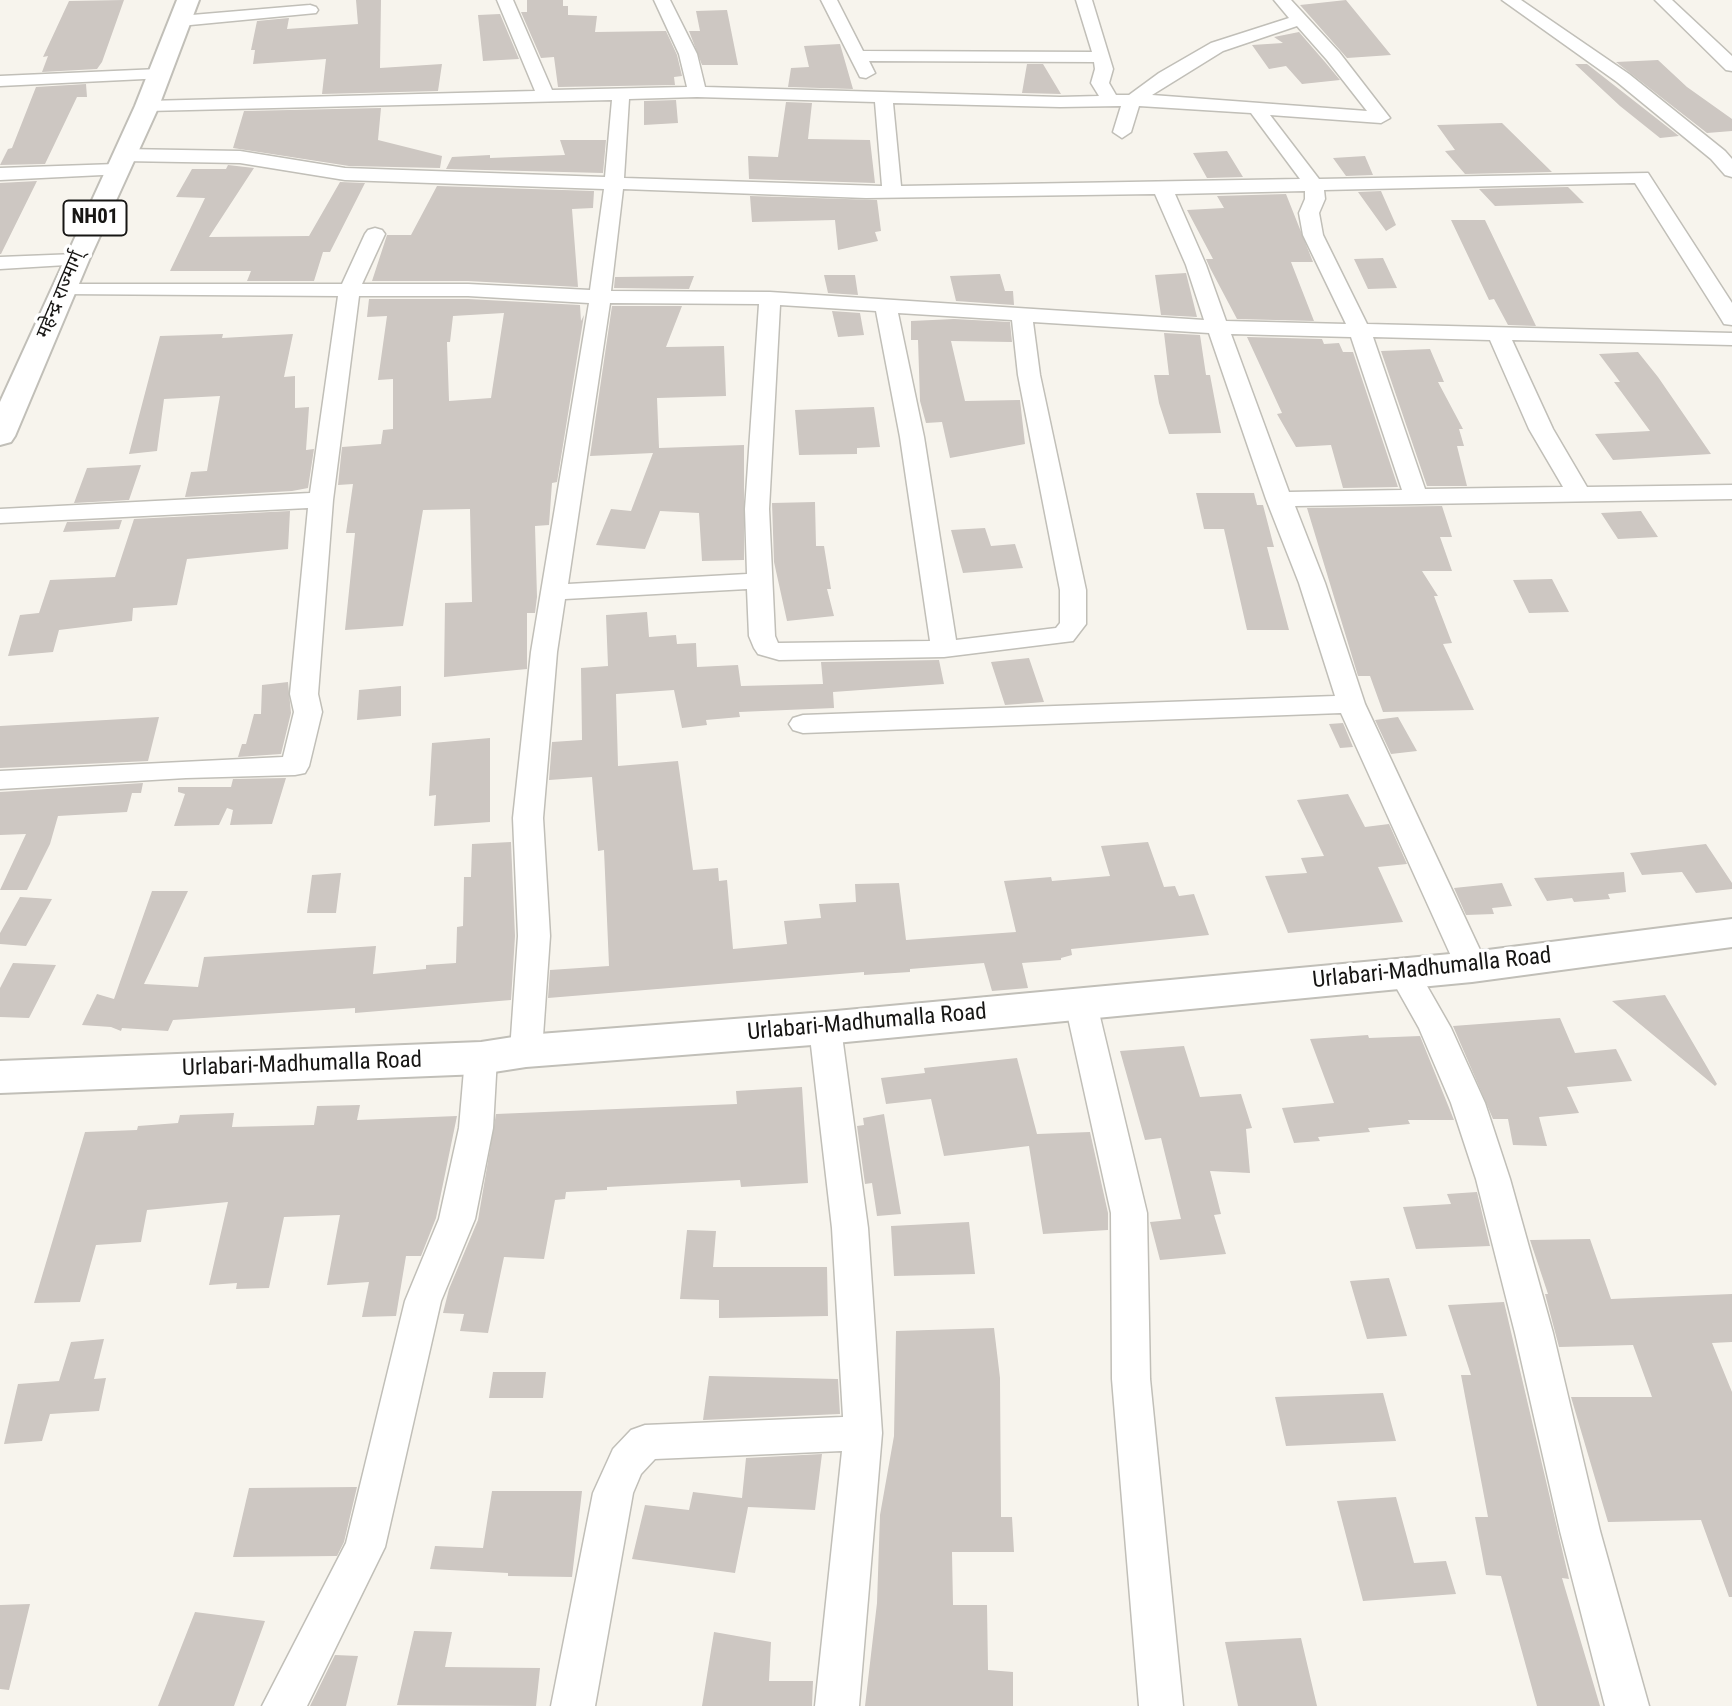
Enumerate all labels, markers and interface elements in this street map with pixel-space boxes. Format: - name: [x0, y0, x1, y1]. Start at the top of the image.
- road number: NH01: [64, 200, 126, 235]
- street label: महेन्द्र राज्मार्ग्: [32, 248, 90, 342]
- street label: Urlabari-Madhumalla Road: [1311, 943, 1553, 995]
- street label: Urlabari-Madhumalla Road: [746, 999, 988, 1047]
- street label: Urlabari-Madhumalla Road: [182, 1047, 422, 1083]

